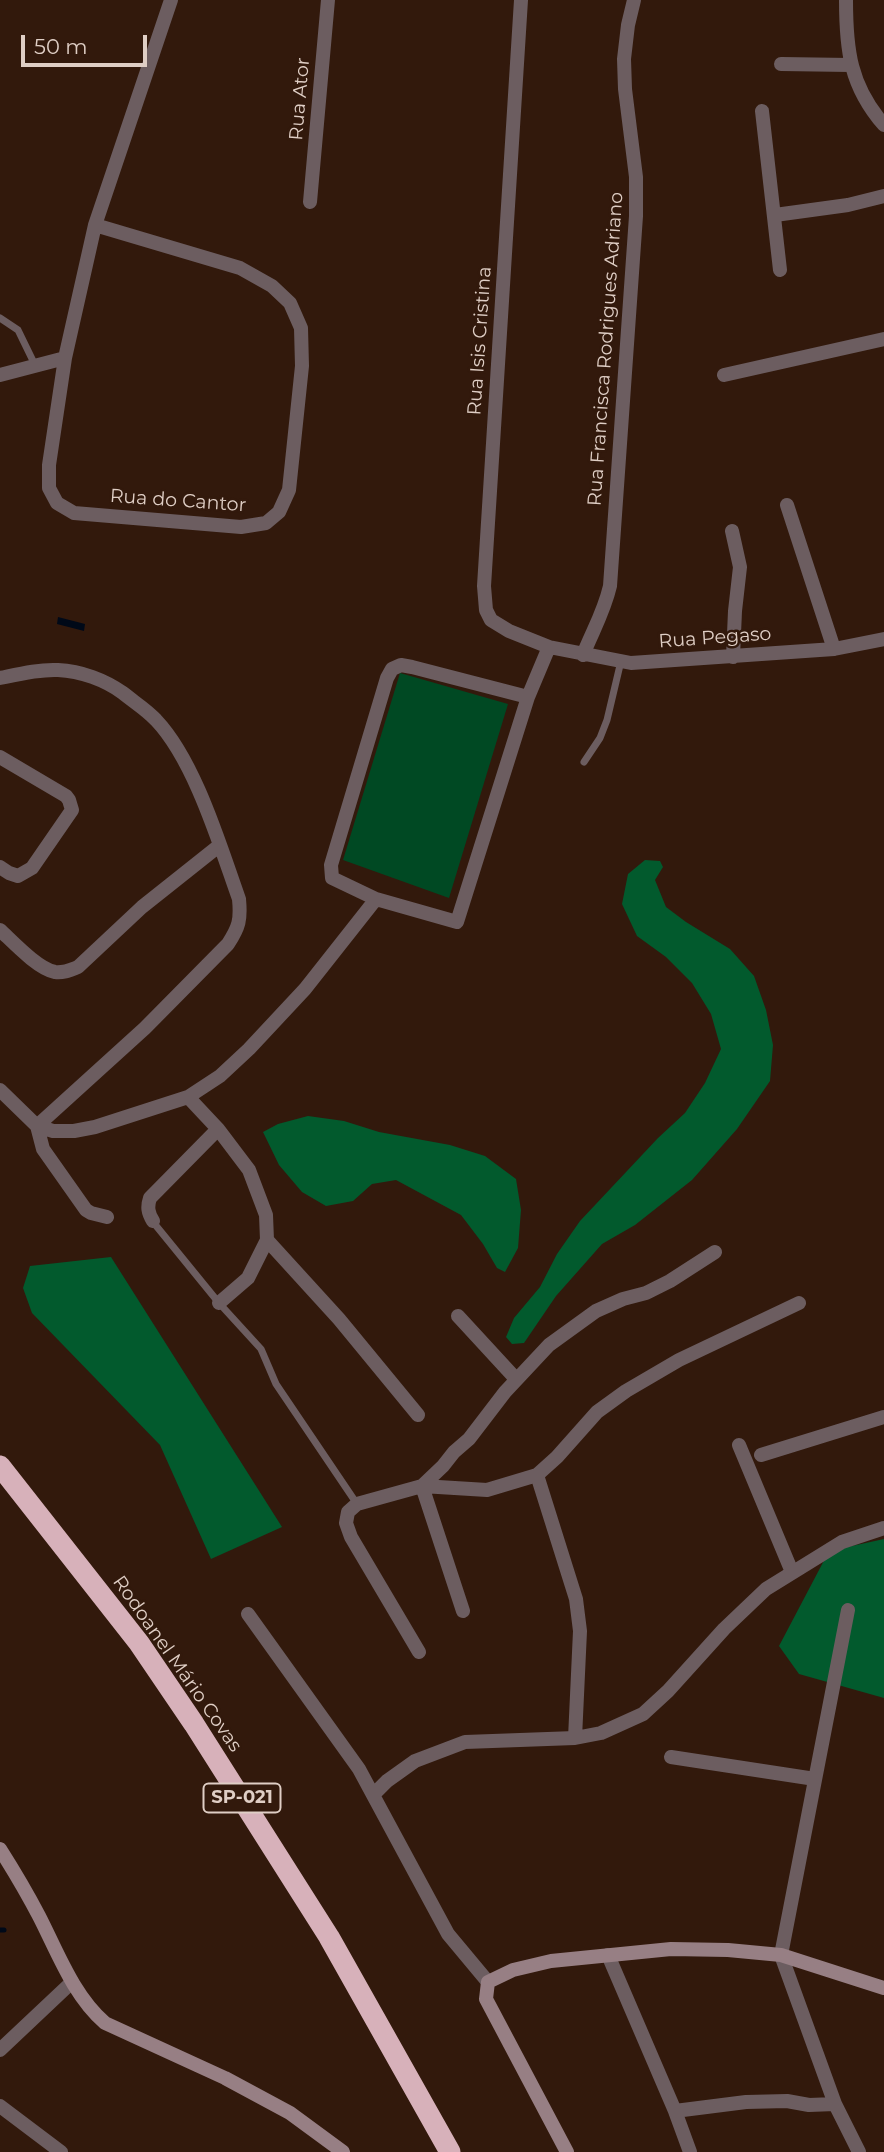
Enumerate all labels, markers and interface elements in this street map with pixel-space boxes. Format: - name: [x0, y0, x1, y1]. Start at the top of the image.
- scale bar: [24, 21, 150, 65]
- text: 50 m: [34, 34, 88, 59]
- street label: Rua Ator: [285, 57, 315, 141]
- street label: Rua Francisca Rodrigues Adriano: [584, 191, 628, 507]
- street label: Rua Isis Cristina: [463, 266, 497, 416]
- street label: Rua do Cantor: [109, 485, 247, 517]
- street label: Rua Pegaso: [658, 623, 772, 653]
- street label: Rodoanel Mário Covas: [107, 1571, 247, 1757]
- road number: SP-021: [204, 1783, 280, 1812]

